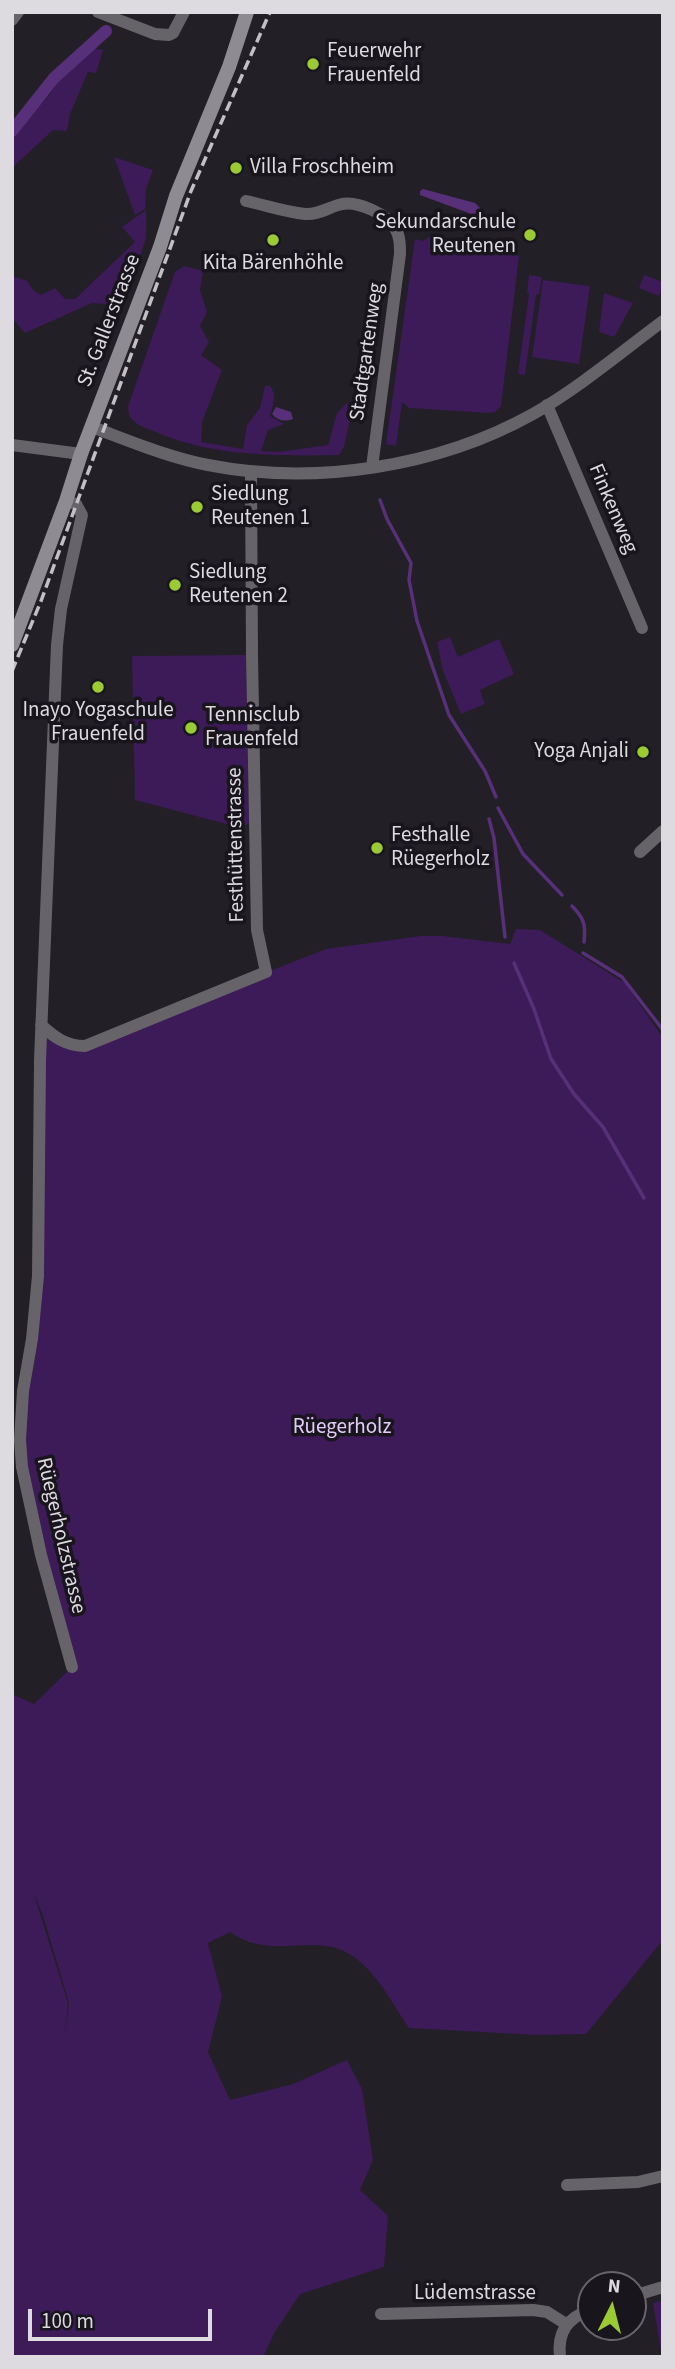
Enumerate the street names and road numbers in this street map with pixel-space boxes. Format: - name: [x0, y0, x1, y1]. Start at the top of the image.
- street label: St. Gallerstrasse: [73, 251, 147, 391]
- street label: Stadtgartenweg: [346, 281, 390, 423]
- street label: Finkenweg: [582, 460, 642, 558]
- street label: Festhüttenstrasse: [223, 767, 251, 923]
- street label: Rüegerholzstrasse: [30, 1455, 90, 1617]
- street label: Lüdemstrasse: [414, 2281, 536, 2307]

